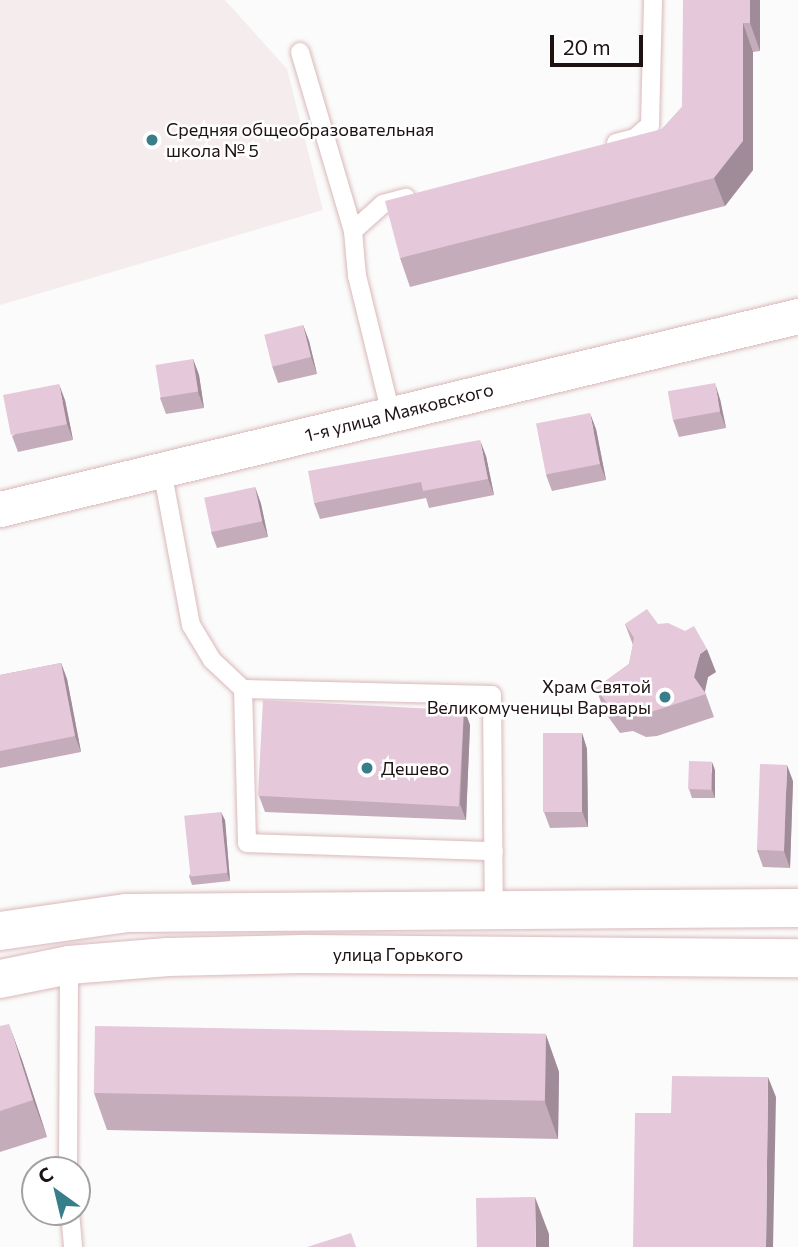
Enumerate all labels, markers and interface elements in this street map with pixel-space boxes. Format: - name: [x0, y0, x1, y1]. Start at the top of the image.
- scale bar: [553, 21, 646, 65]
- text: 20 m: [563, 34, 611, 59]
- place label: Средняя общеобразовательная школа № 5: [166, 119, 434, 162]
- marker: Средняя общеобразовательная школа № 5: [144, 132, 160, 148]
- street label: 1-я улица Маяковского: [302, 378, 496, 446]
- place label: Храм Святой Великомученицы Варвары: [427, 676, 651, 718]
- marker: Храм Святой Великомученицы Варвары: [657, 689, 673, 705]
- place label: Дешево: [381, 757, 449, 779]
- marker: Дешево: [359, 760, 375, 776]
- street label: улица Горького: [333, 943, 463, 965]
- north arrow: [21, 1156, 91, 1226]
- text: С: [33, 1162, 57, 1188]

